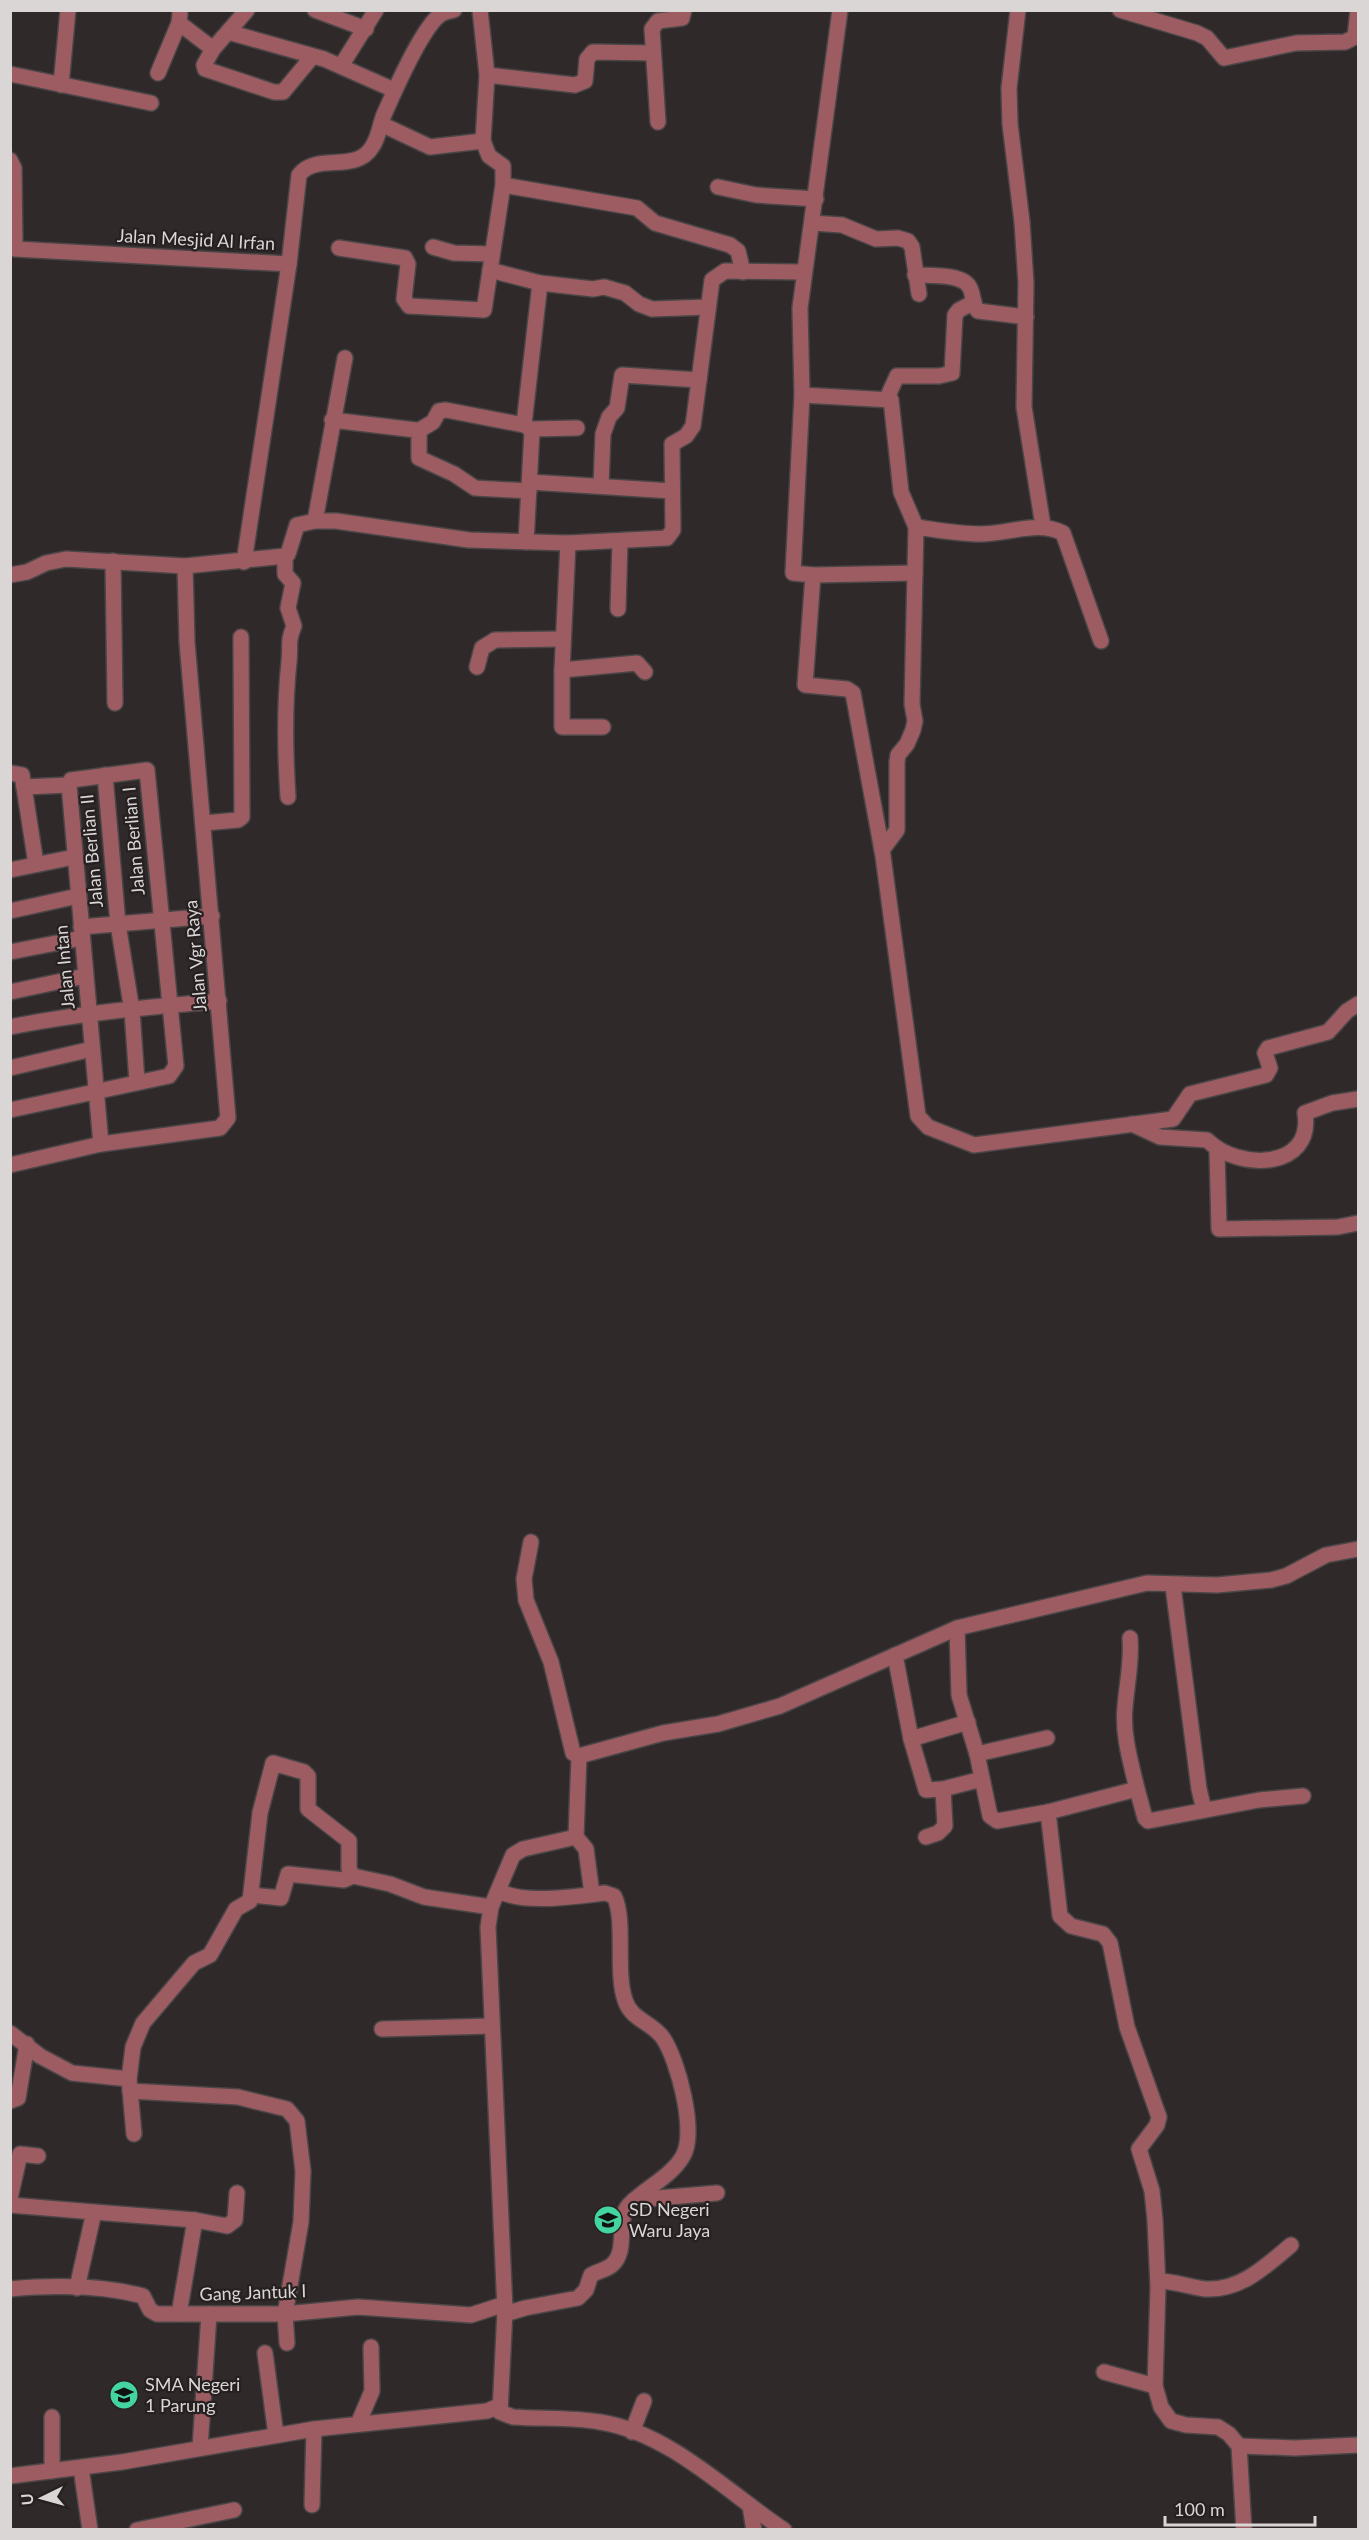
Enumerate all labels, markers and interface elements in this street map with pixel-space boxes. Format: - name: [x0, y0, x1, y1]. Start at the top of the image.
- street label: Jalan Mesjid Al Irfan: [116, 224, 276, 254]
- street label: Jalan Berlian I: [117, 786, 149, 896]
- street label: Jalan Berlian II: [75, 793, 107, 909]
- street label: Jalan Vgr Raya: [179, 899, 211, 1013]
- street label: Jalan Intan: [49, 924, 79, 1010]
- place label: SD Negeri Waru Jaya: [629, 2198, 710, 2241]
- school or university icon: SD Negeri Waru Jaya: [592, 2204, 624, 2236]
- street label: Gang Jantuk I: [199, 2279, 307, 2305]
- place label: SMA Negeri 1 Parung: [145, 2373, 240, 2416]
- school or university icon: SMA Negeri 1 Parung: [108, 2379, 140, 2411]
- north arrow: [12, 2468, 72, 2528]
- scale bar: [1165, 2489, 1315, 2527]
- text: U: [17, 2493, 37, 2506]
- text: 100 m: [1174, 2498, 1225, 2520]

